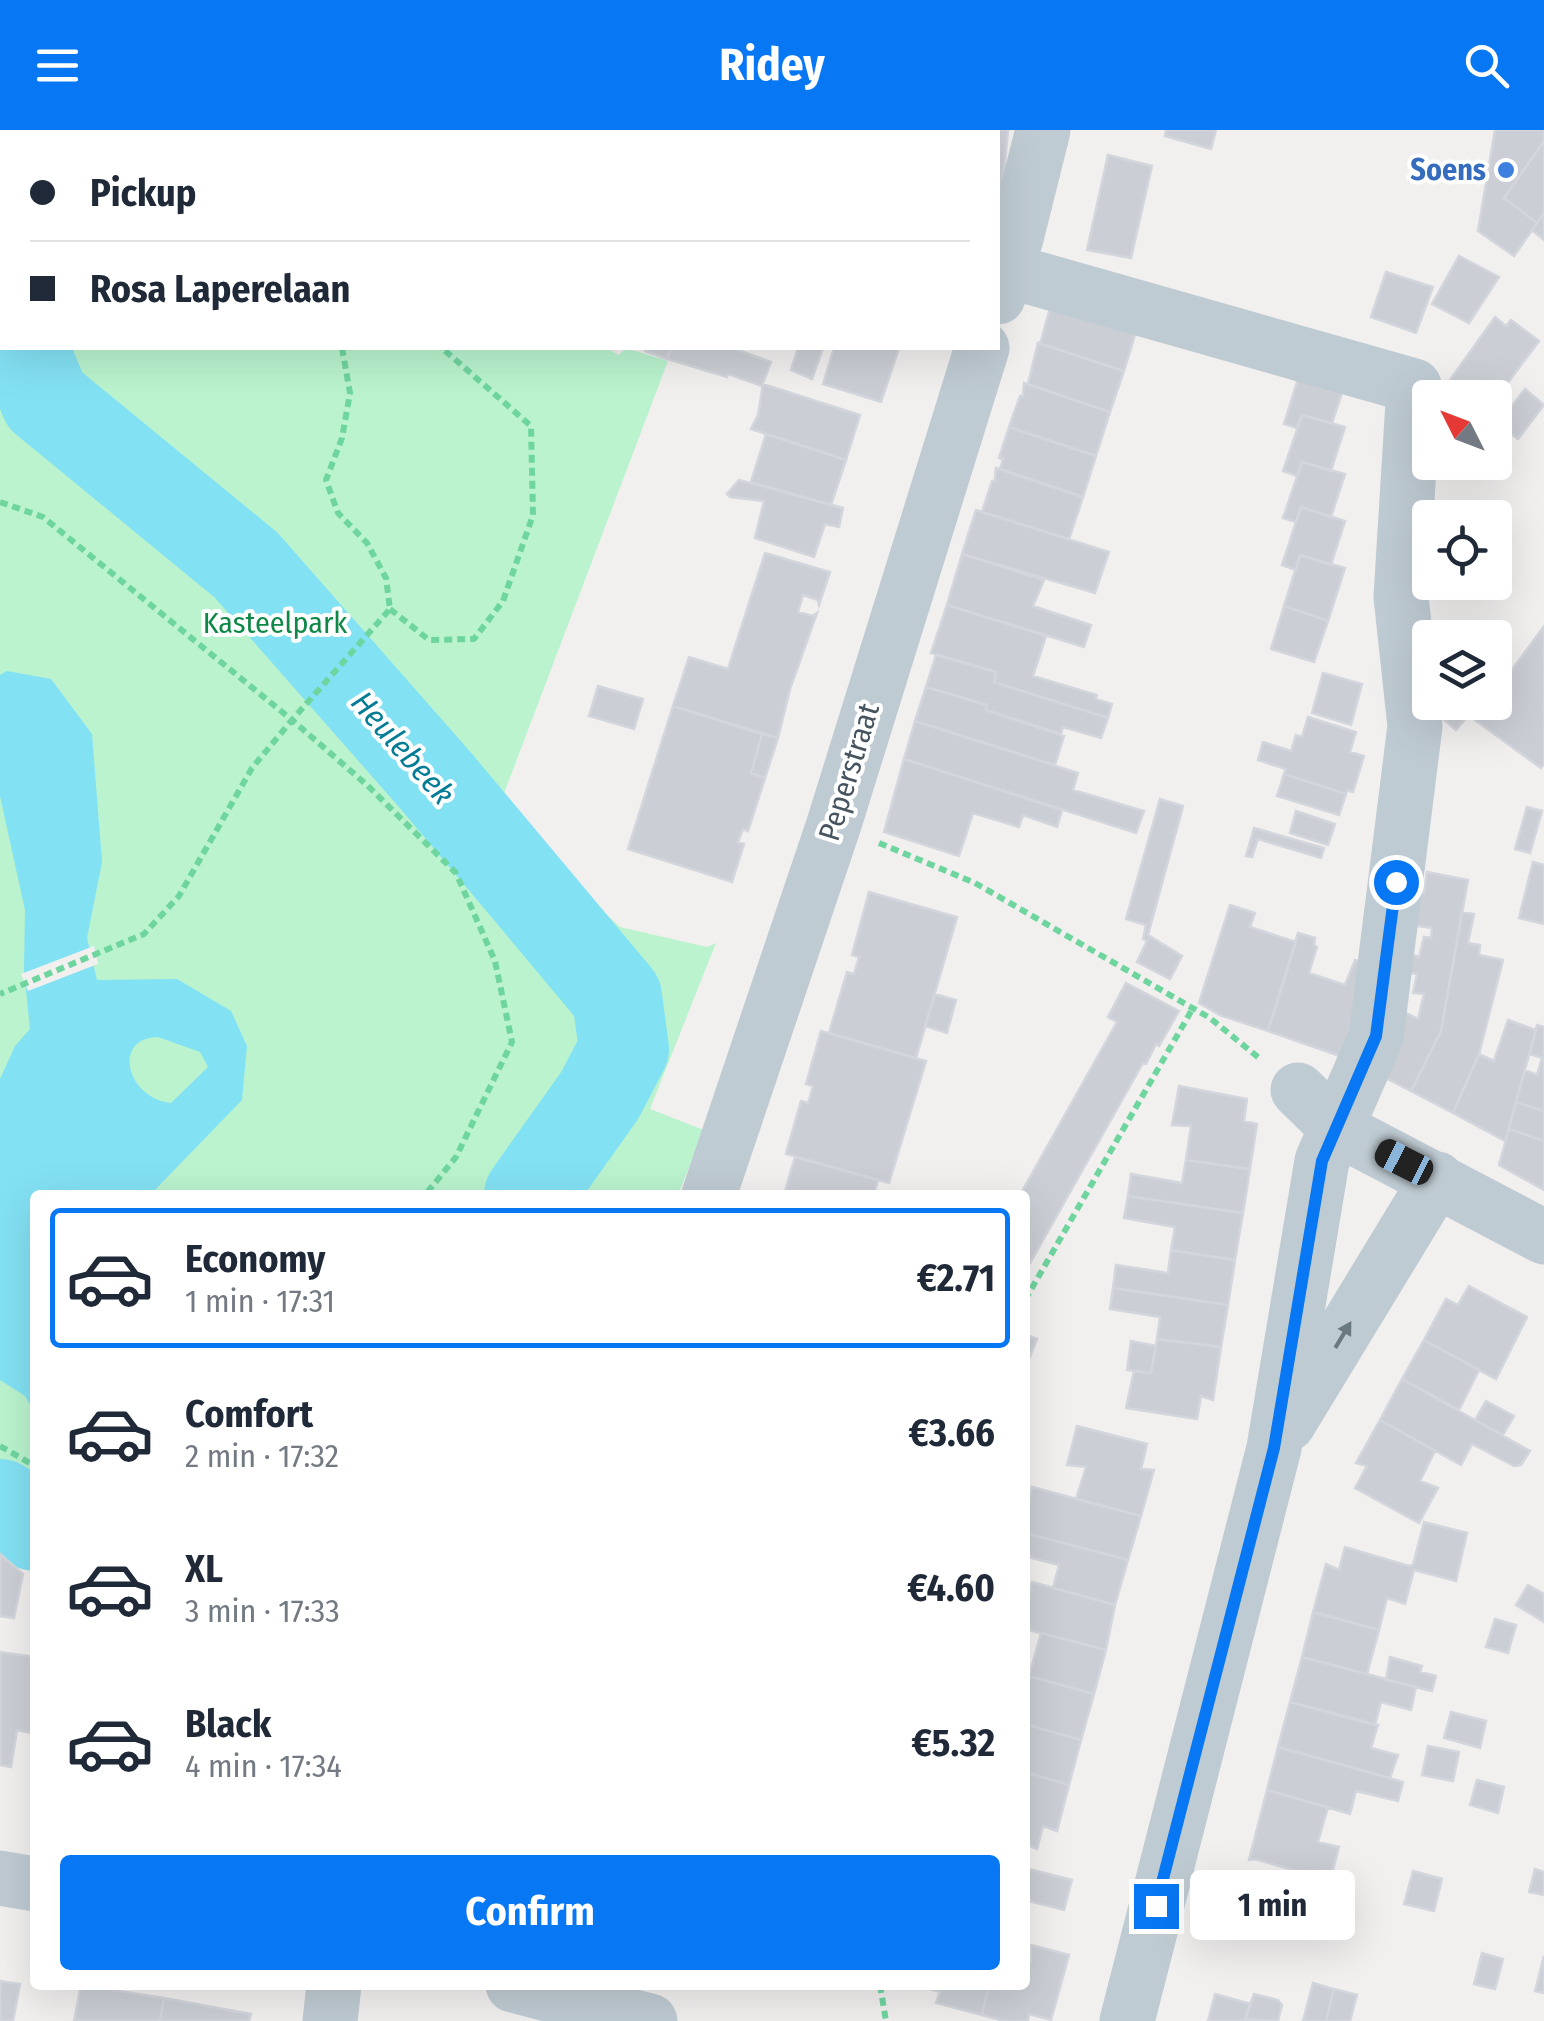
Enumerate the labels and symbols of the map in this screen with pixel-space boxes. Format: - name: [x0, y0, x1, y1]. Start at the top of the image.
- place label: Soens: [1410, 152, 1486, 188]
- marker: Soens: [1495, 159, 1517, 181]
- north arrow: [1412, 380, 1512, 480]
- park label: Kasteelpark: [203, 605, 347, 641]
- water label: Heulebeek: [344, 684, 463, 812]
- street label: Peperstraat: [811, 699, 887, 845]
- route start: [1374, 860, 1419, 905]
- car: [1370, 1135, 1438, 1189]
- one-way arrow: [1333, 1321, 1351, 1349]
- callout: 1 min: [1191, 1871, 1356, 1941]
- route end: [1134, 1884, 1179, 1929]

